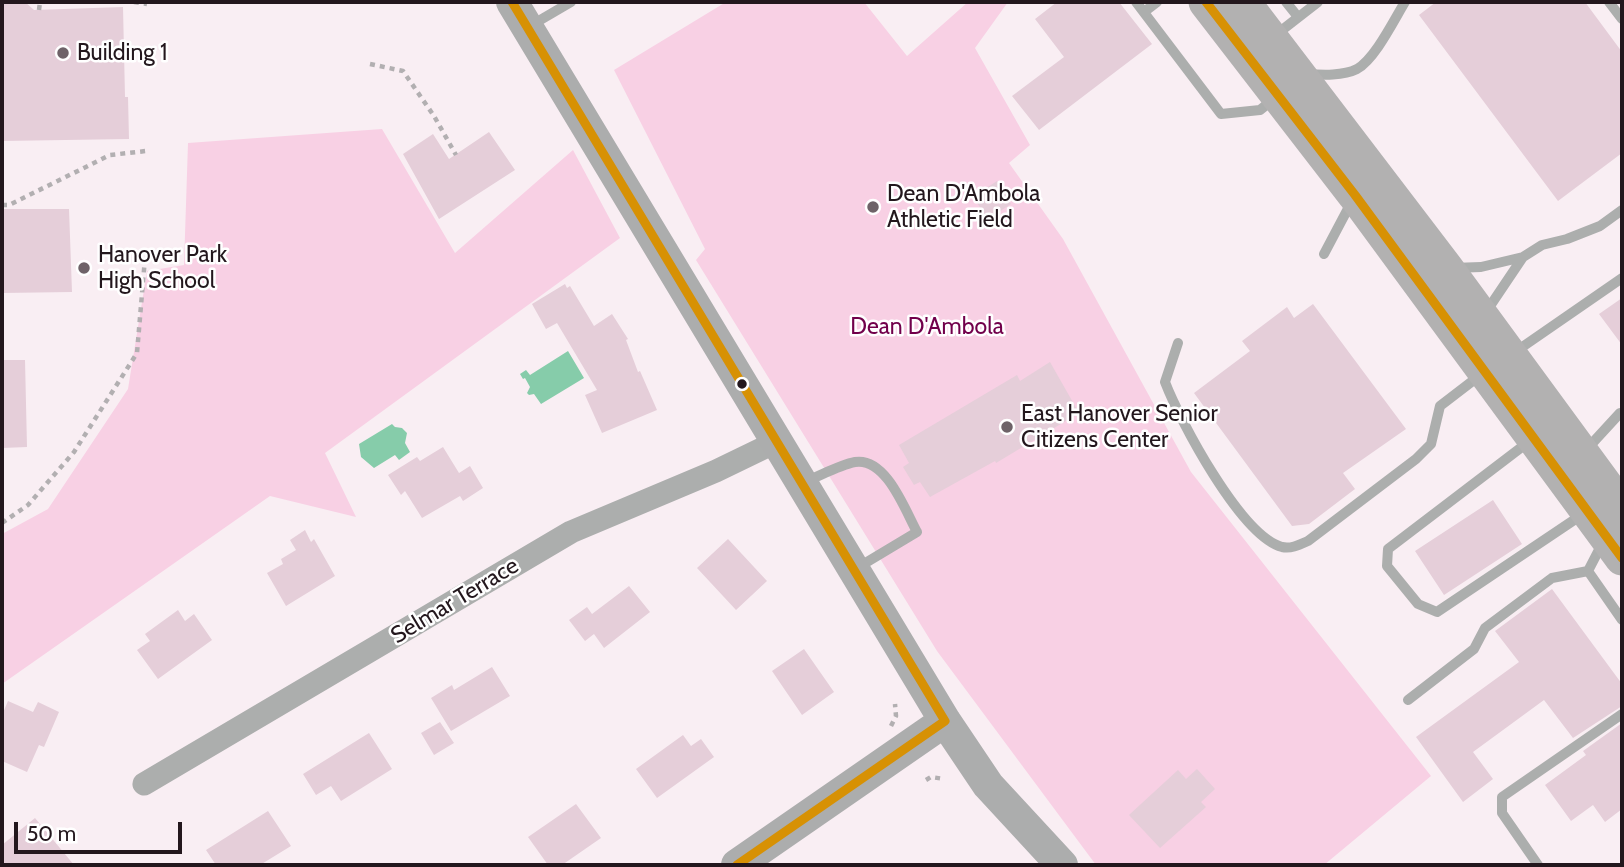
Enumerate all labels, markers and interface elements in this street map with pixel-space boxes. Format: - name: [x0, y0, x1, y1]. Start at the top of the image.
- place label: Building 1: [77, 39, 167, 67]
- marker: Building 1: [55, 45, 71, 61]
- place label: Dean D'Ambola Athletic Field: [887, 180, 1040, 234]
- marker: Dean D'Ambola Athletic Field: [865, 199, 881, 215]
- place label: Hanover Park High School: [98, 241, 227, 295]
- marker: Hanover Park High School: [76, 260, 92, 276]
- park label: Dean D'Ambola: [850, 313, 1004, 341]
- unlabelled marker: [735, 377, 749, 391]
- place label: East Hanover Senior Citizens Center: [1021, 400, 1218, 454]
- marker: East Hanover Senior Citizens Center: [999, 419, 1015, 435]
- street label: Selmar Terrace: [386, 552, 524, 650]
- scale bar: [18, 808, 186, 852]
- text: 50 m: [27, 821, 76, 846]

